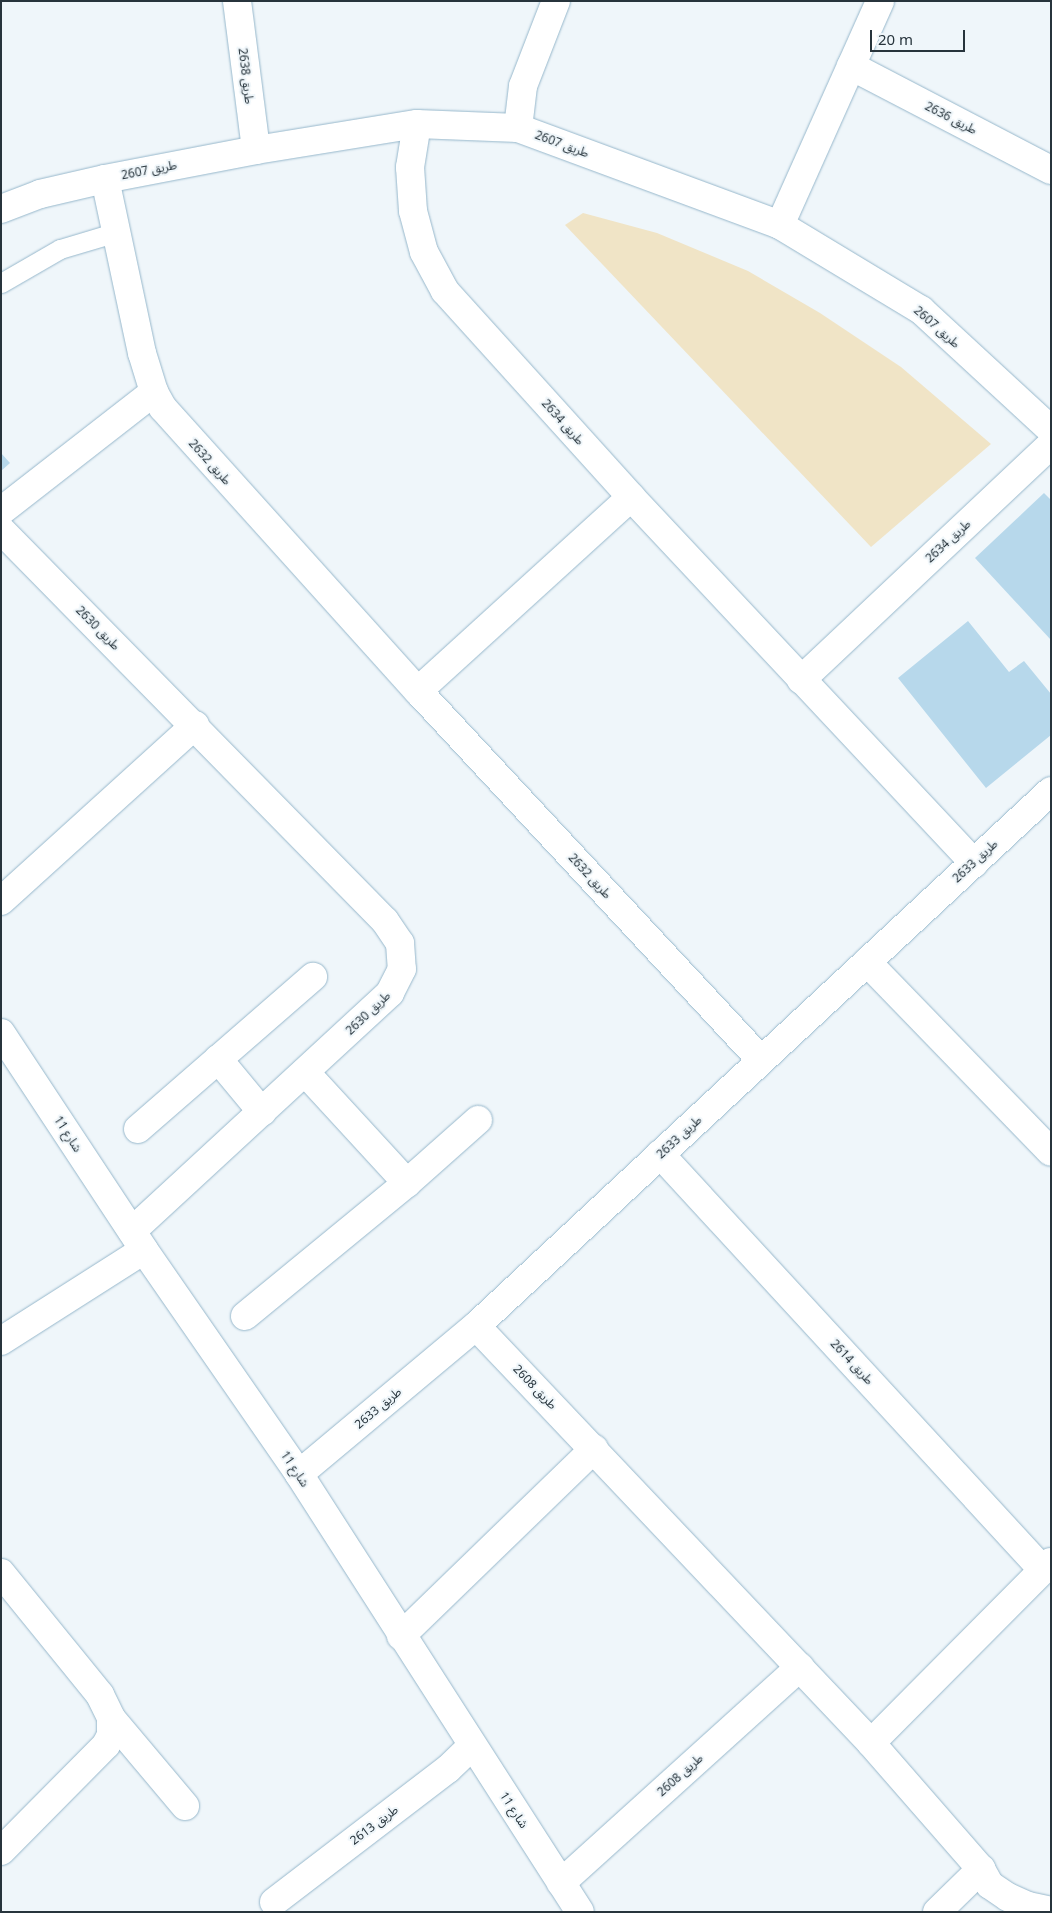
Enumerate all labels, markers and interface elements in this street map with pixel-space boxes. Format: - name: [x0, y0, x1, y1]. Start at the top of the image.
- scale bar: [872, 20, 967, 52]
- text: 20 m: [878, 29, 913, 49]
- street label: طريق 2638: [235, 47, 257, 105]
- street label: طريق 2636: [923, 99, 979, 137]
- street label: طريق 2607: [533, 128, 591, 160]
- street label: طريق 2607: [120, 158, 178, 182]
- street label: طريق 2607: [911, 303, 963, 351]
- street label: طريق 2634: [539, 396, 587, 448]
- street label: طريق 2632: [186, 436, 234, 488]
- street label: طريق 2634: [922, 517, 974, 565]
- street label: طريق 2630: [73, 603, 123, 653]
- street label: طريق 2633: [949, 837, 1001, 885]
- street label: طريق 2632: [566, 850, 614, 902]
- street label: طريق 2630: [343, 988, 393, 1038]
- street label: شارع 11: [51, 1113, 85, 1155]
- street label: طريق 2633: [653, 1113, 705, 1161]
- street label: طريق 2614: [828, 1336, 876, 1388]
- street label: طريق 2608: [510, 1362, 560, 1412]
- street label: طريق 2633: [352, 1384, 404, 1432]
- street label: شارع 11: [278, 1448, 312, 1490]
- street label: طريق 2608: [654, 1751, 706, 1799]
- street label: شارع 11: [497, 1789, 531, 1831]
- street label: طريق 2613: [347, 1802, 401, 1848]

